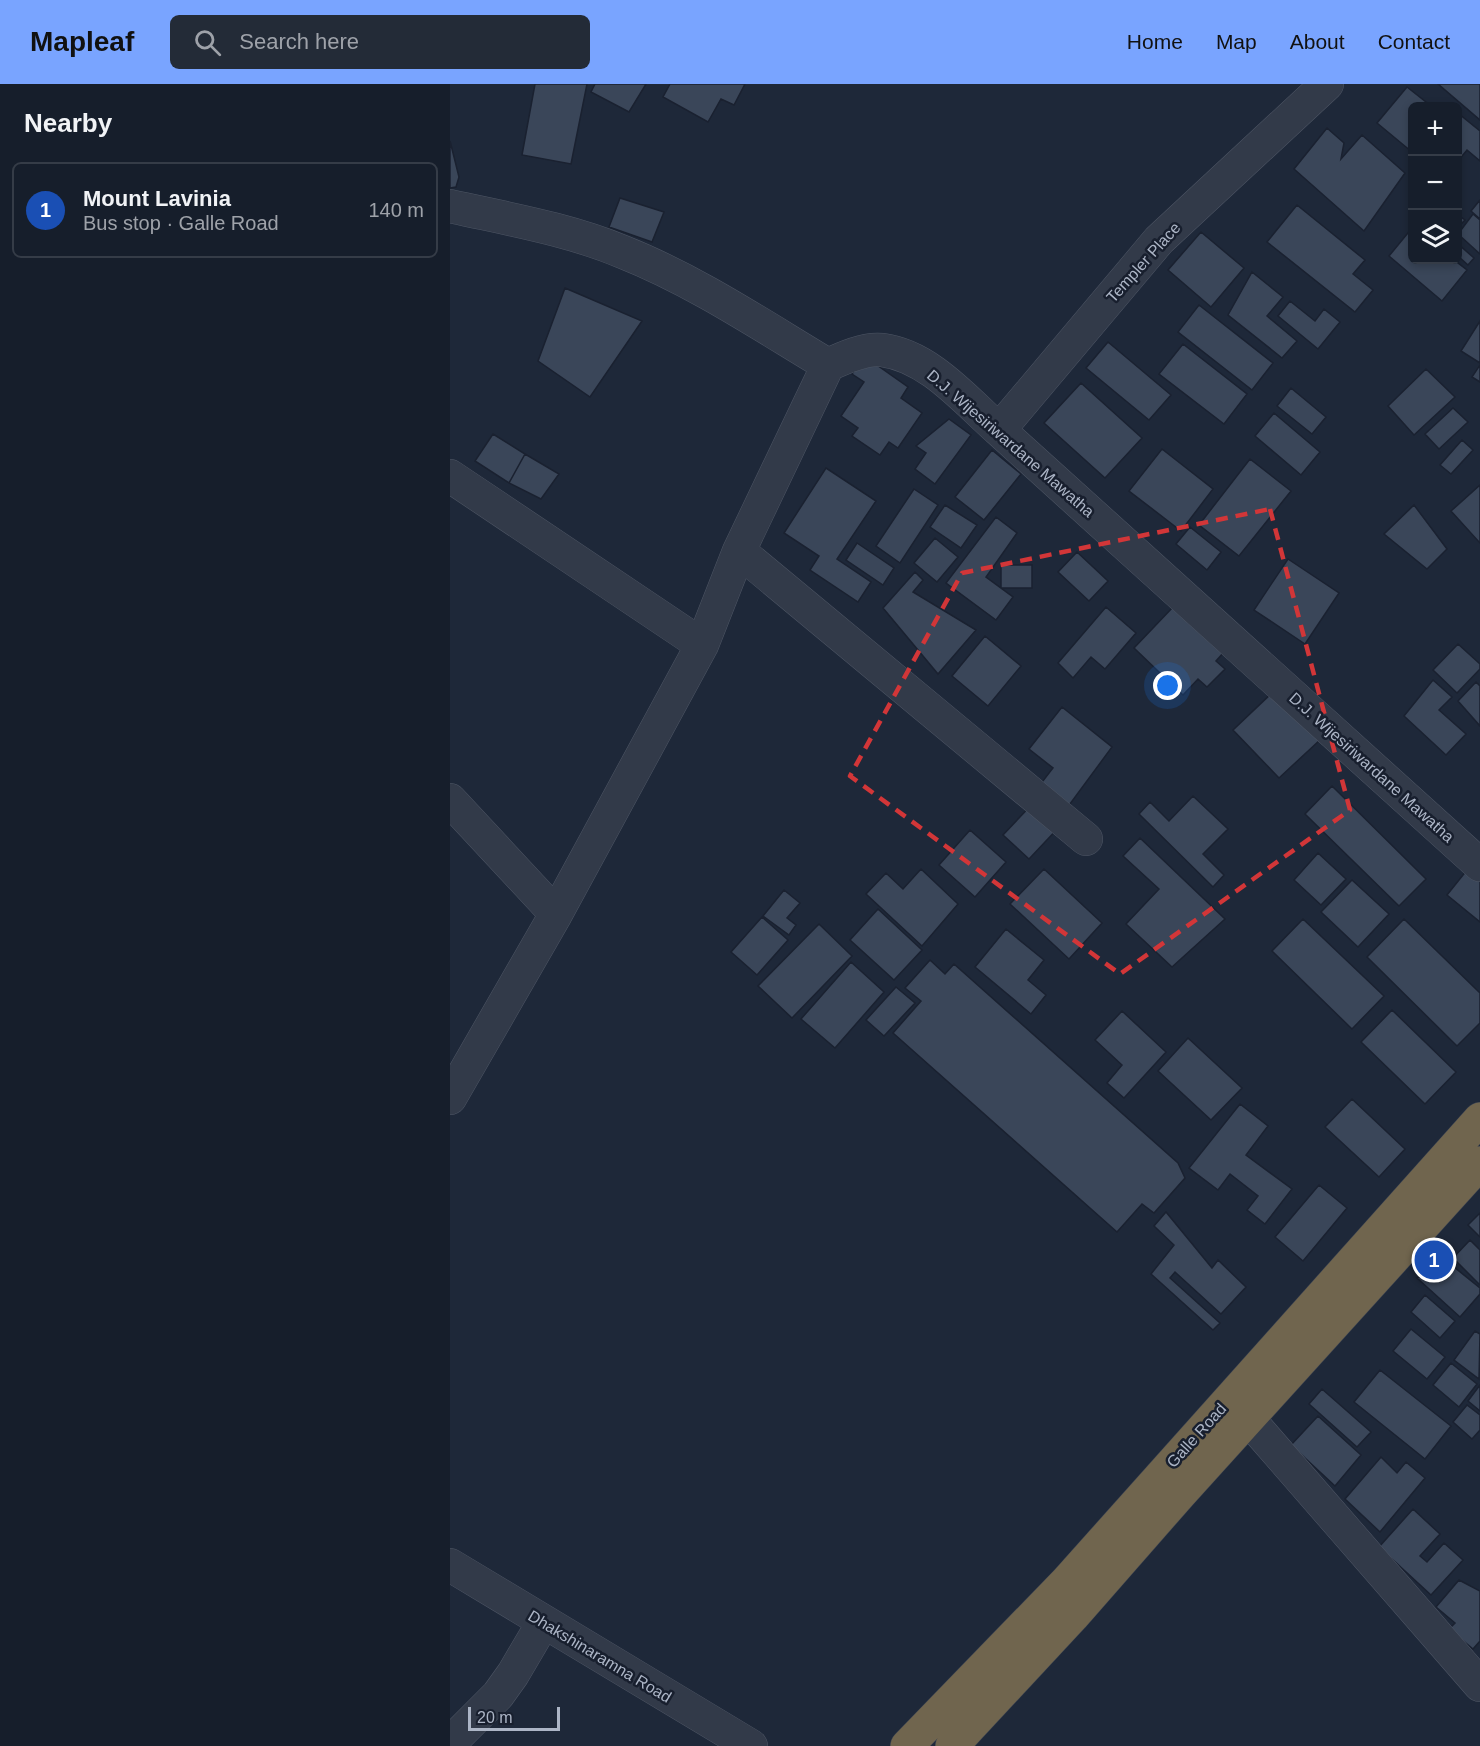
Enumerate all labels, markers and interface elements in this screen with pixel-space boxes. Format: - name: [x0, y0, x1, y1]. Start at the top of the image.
- search box: [170, 15, 590, 69]
- text: Mapleaf: [30, 26, 134, 57]
- icon: search: [191, 26, 224, 59]
- text: Search here: [239, 29, 359, 54]
- text: Home: [1127, 30, 1183, 53]
- text: Map: [1216, 30, 1257, 53]
- text: About: [1290, 30, 1345, 53]
- text: Contact: [1378, 30, 1450, 53]
- map controls: [1408, 102, 1462, 264]
- button: +: [1408, 102, 1462, 156]
- text: Nearby: [24, 108, 112, 138]
- button: −: [1408, 156, 1462, 210]
- text: Mount Lavinia: [83, 186, 231, 211]
- text: 1: [40, 199, 51, 221]
- text: 140 m: [368, 199, 424, 221]
- button: layers: [1408, 210, 1462, 264]
- text: Bus stop · Galle Road: [83, 212, 279, 234]
- street label: Templer Place: [1103, 219, 1184, 306]
- street label: D.J. Wijesiriwardane Mawatha: [924, 366, 1098, 520]
- your location: [1153, 671, 1182, 700]
- street label: D.J. Wijesiriwardane Mawatha: [1286, 689, 1457, 846]
- pin: 1: [1414, 1238, 1454, 1282]
- street label: Galle Road: [1163, 1400, 1229, 1471]
- street label: Dhakshinaramna Road: [525, 1607, 674, 1706]
- scale bar: [468, 1704, 560, 1732]
- text: 20 m: [477, 1709, 513, 1726]

